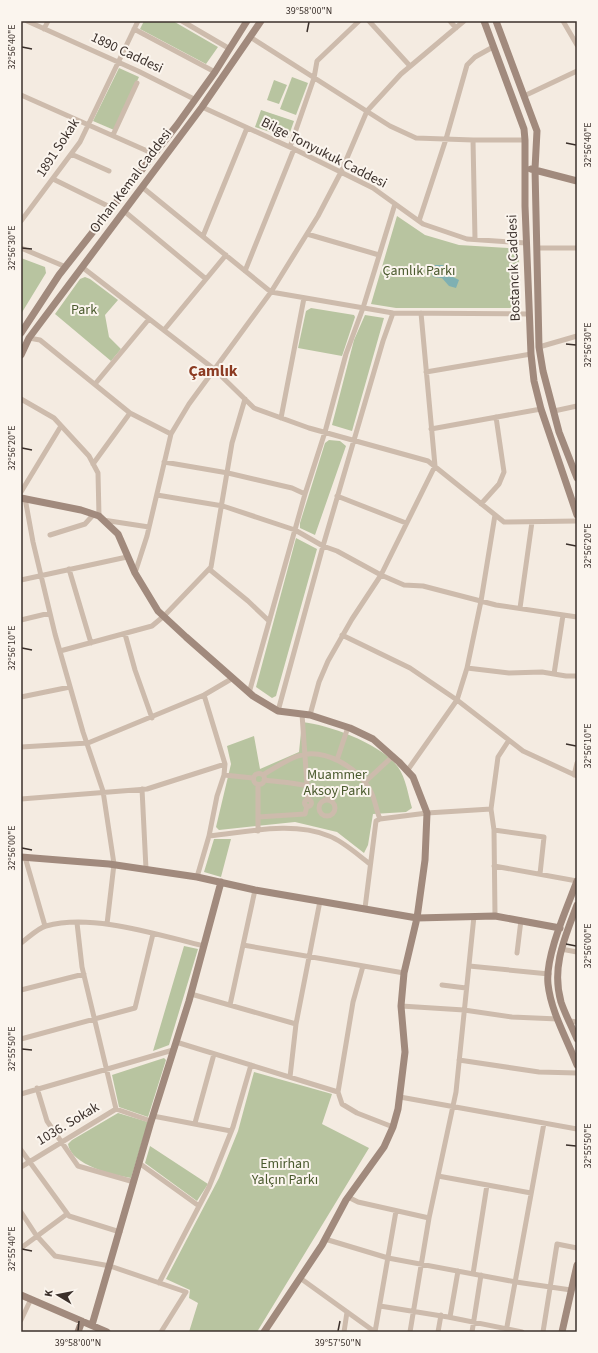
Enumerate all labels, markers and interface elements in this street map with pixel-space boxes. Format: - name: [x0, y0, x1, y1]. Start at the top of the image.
- text: 39°58'00"N: [286, 4, 332, 18]
- text: 32°56'40"E: [5, 24, 19, 70]
- street label: 1890 Caddesi: [88, 28, 166, 78]
- street label: Bilge Tonyukuk Caddesi: [258, 113, 390, 193]
- street label: 1891 Sokak: [32, 115, 85, 181]
- text: 32°56'40"E: [581, 122, 595, 168]
- street label: Orhan Kemal Caddesi: [85, 125, 177, 237]
- street label: Bostancık Caddesi: [502, 214, 526, 322]
- text: 32°56'30"E: [5, 225, 19, 271]
- park label: Çamlık Parkı: [382, 261, 456, 281]
- park label: Park: [71, 300, 97, 320]
- text: 32°56'30"E: [581, 322, 595, 368]
- district label: Çamlık: [188, 360, 238, 382]
- text: 32°56'20"E: [5, 425, 19, 471]
- text: 32°56'20"E: [581, 523, 595, 569]
- text: 32°56'10"E: [5, 625, 19, 671]
- text: 32°56'10"E: [581, 723, 595, 769]
- park label: Muammer Aksoy Parkı: [304, 765, 370, 801]
- text: 32°56'00"E: [5, 825, 19, 871]
- text: 32°56'00"E: [581, 923, 595, 969]
- text: 32°55'50"E: [5, 1026, 19, 1072]
- street label: 1036. Sokak: [33, 1097, 103, 1151]
- text: 32°55'50"E: [581, 1123, 595, 1169]
- park label: Emirhan Yalçın Parkı: [251, 1154, 318, 1190]
- text: 32°55'40"E: [5, 1226, 19, 1272]
- north arrow: [38, 1275, 78, 1315]
- text: K: [41, 1288, 57, 1298]
- text: 39°58'00"N: [55, 1336, 101, 1350]
- text: 39°57'50"N: [315, 1336, 361, 1350]

